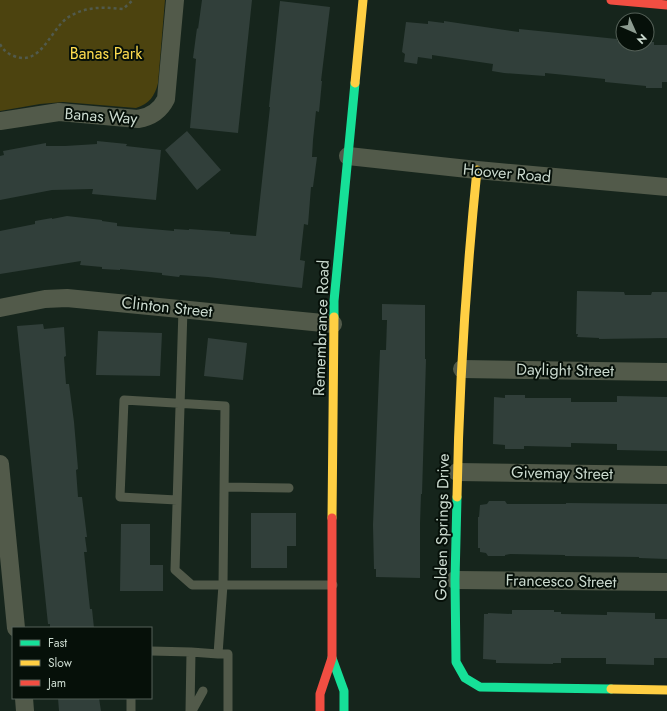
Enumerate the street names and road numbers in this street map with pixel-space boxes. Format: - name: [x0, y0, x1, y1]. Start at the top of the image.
- street label: Banas Way: [64, 102, 139, 130]
- street label: Hoover Road: [462, 158, 552, 188]
- street label: Remembrance Road: [307, 259, 335, 397]
- street label: Clinton Street: [120, 291, 214, 323]
- street label: Daylight Street: [516, 358, 614, 382]
- street label: Golden Springs Drive: [429, 453, 455, 601]
- street label: Givemay Street: [511, 461, 613, 485]
- street label: Francesco Street: [505, 569, 617, 593]

